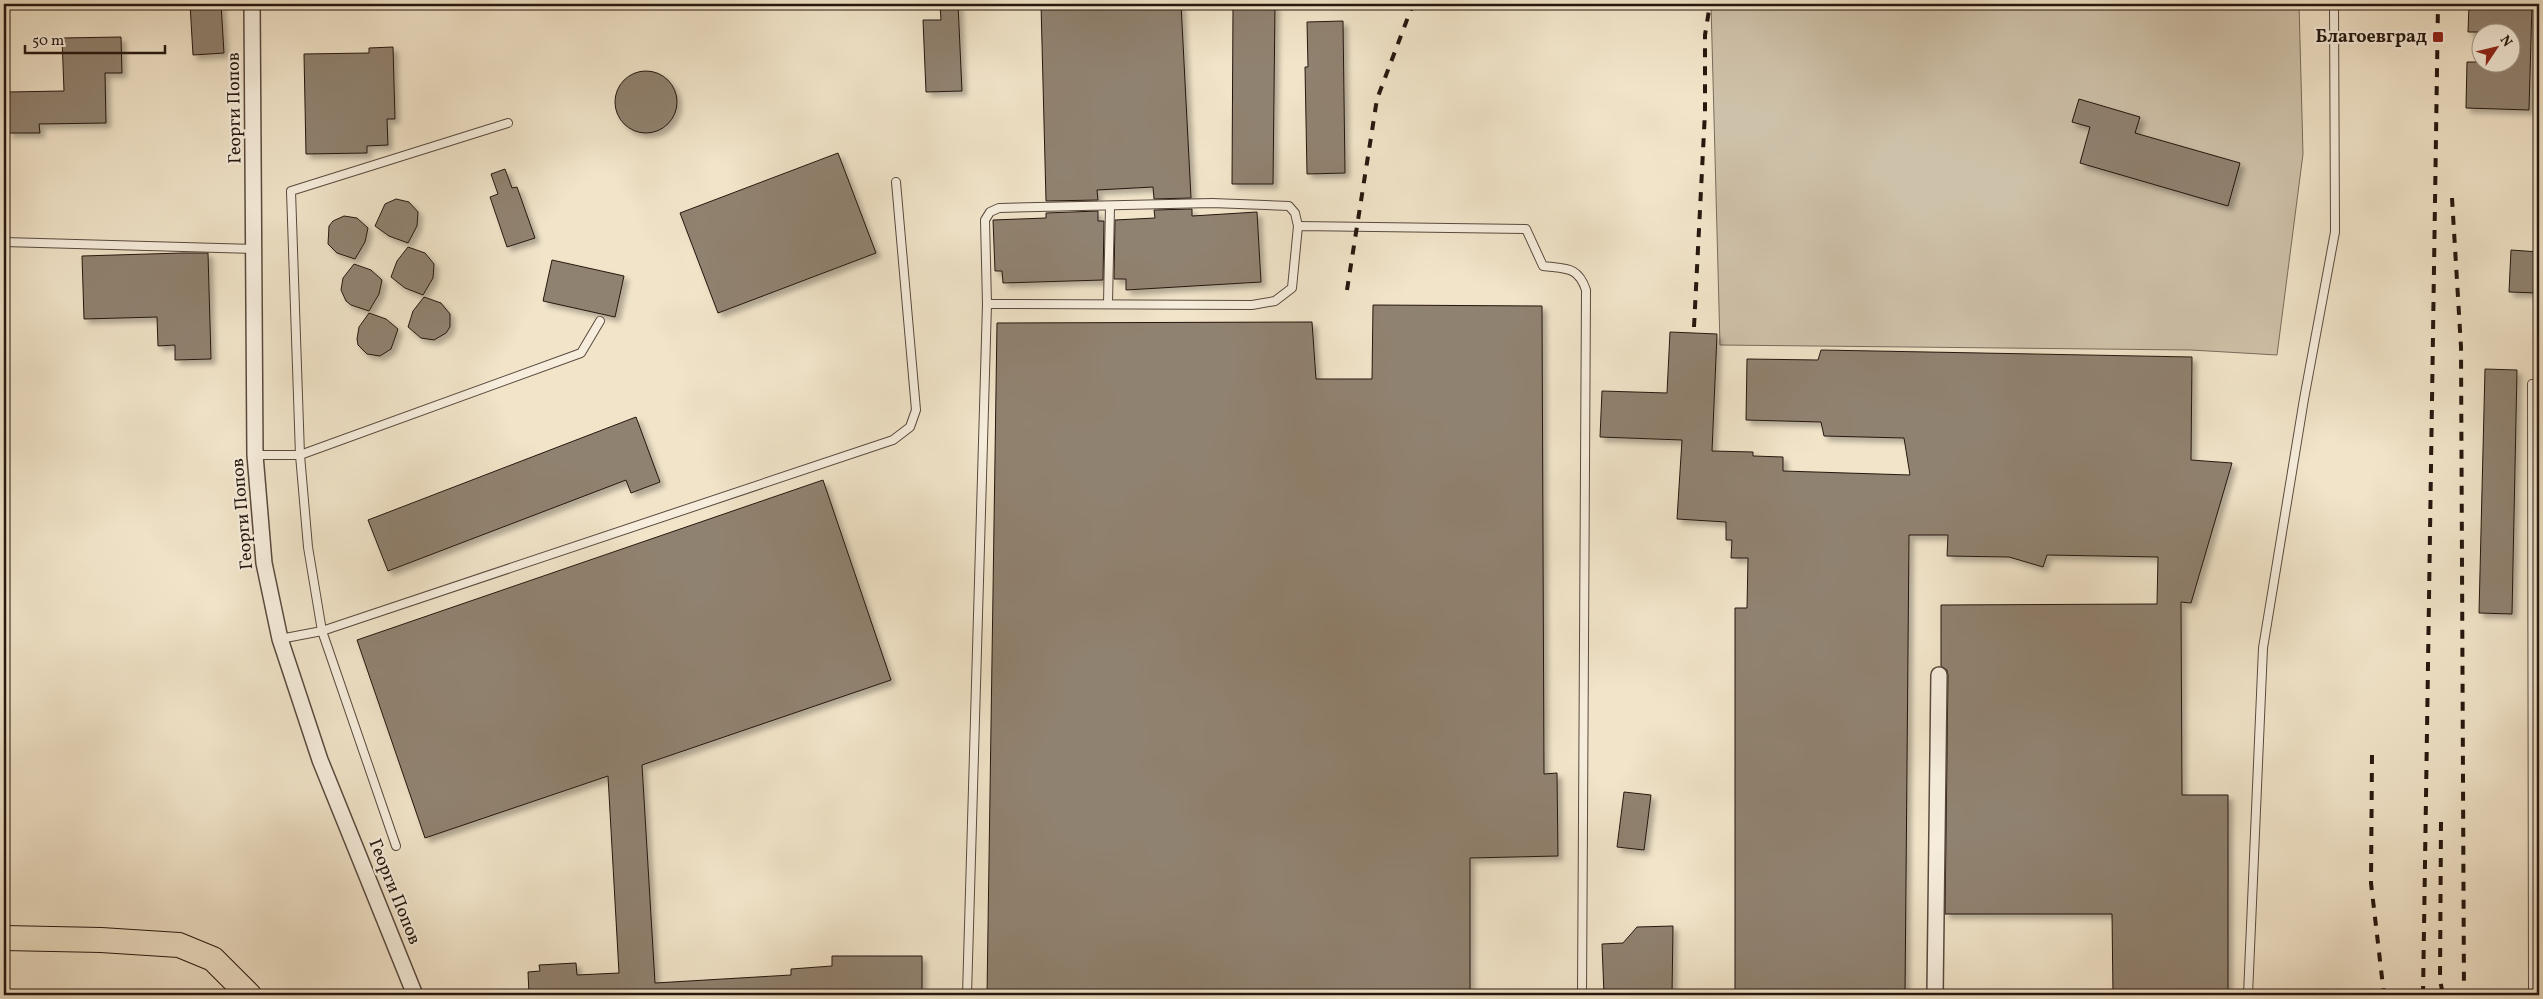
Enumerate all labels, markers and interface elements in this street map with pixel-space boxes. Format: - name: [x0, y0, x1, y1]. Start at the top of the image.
- scale bar: [25, 22, 165, 54]
- north arrow: [2470, 22, 2520, 72]
- place label: Благоевград: [2316, 25, 2427, 50]
- marker: Благоевград: [2431, 30, 2445, 44]
- text: 50 m: [32, 31, 64, 52]
- text: N: [2495, 32, 2516, 51]
- street label: Георги Попов: [222, 52, 248, 164]
- street label: Георги Попов: [226, 457, 260, 571]
- street label: Георги Попов: [361, 835, 427, 949]

